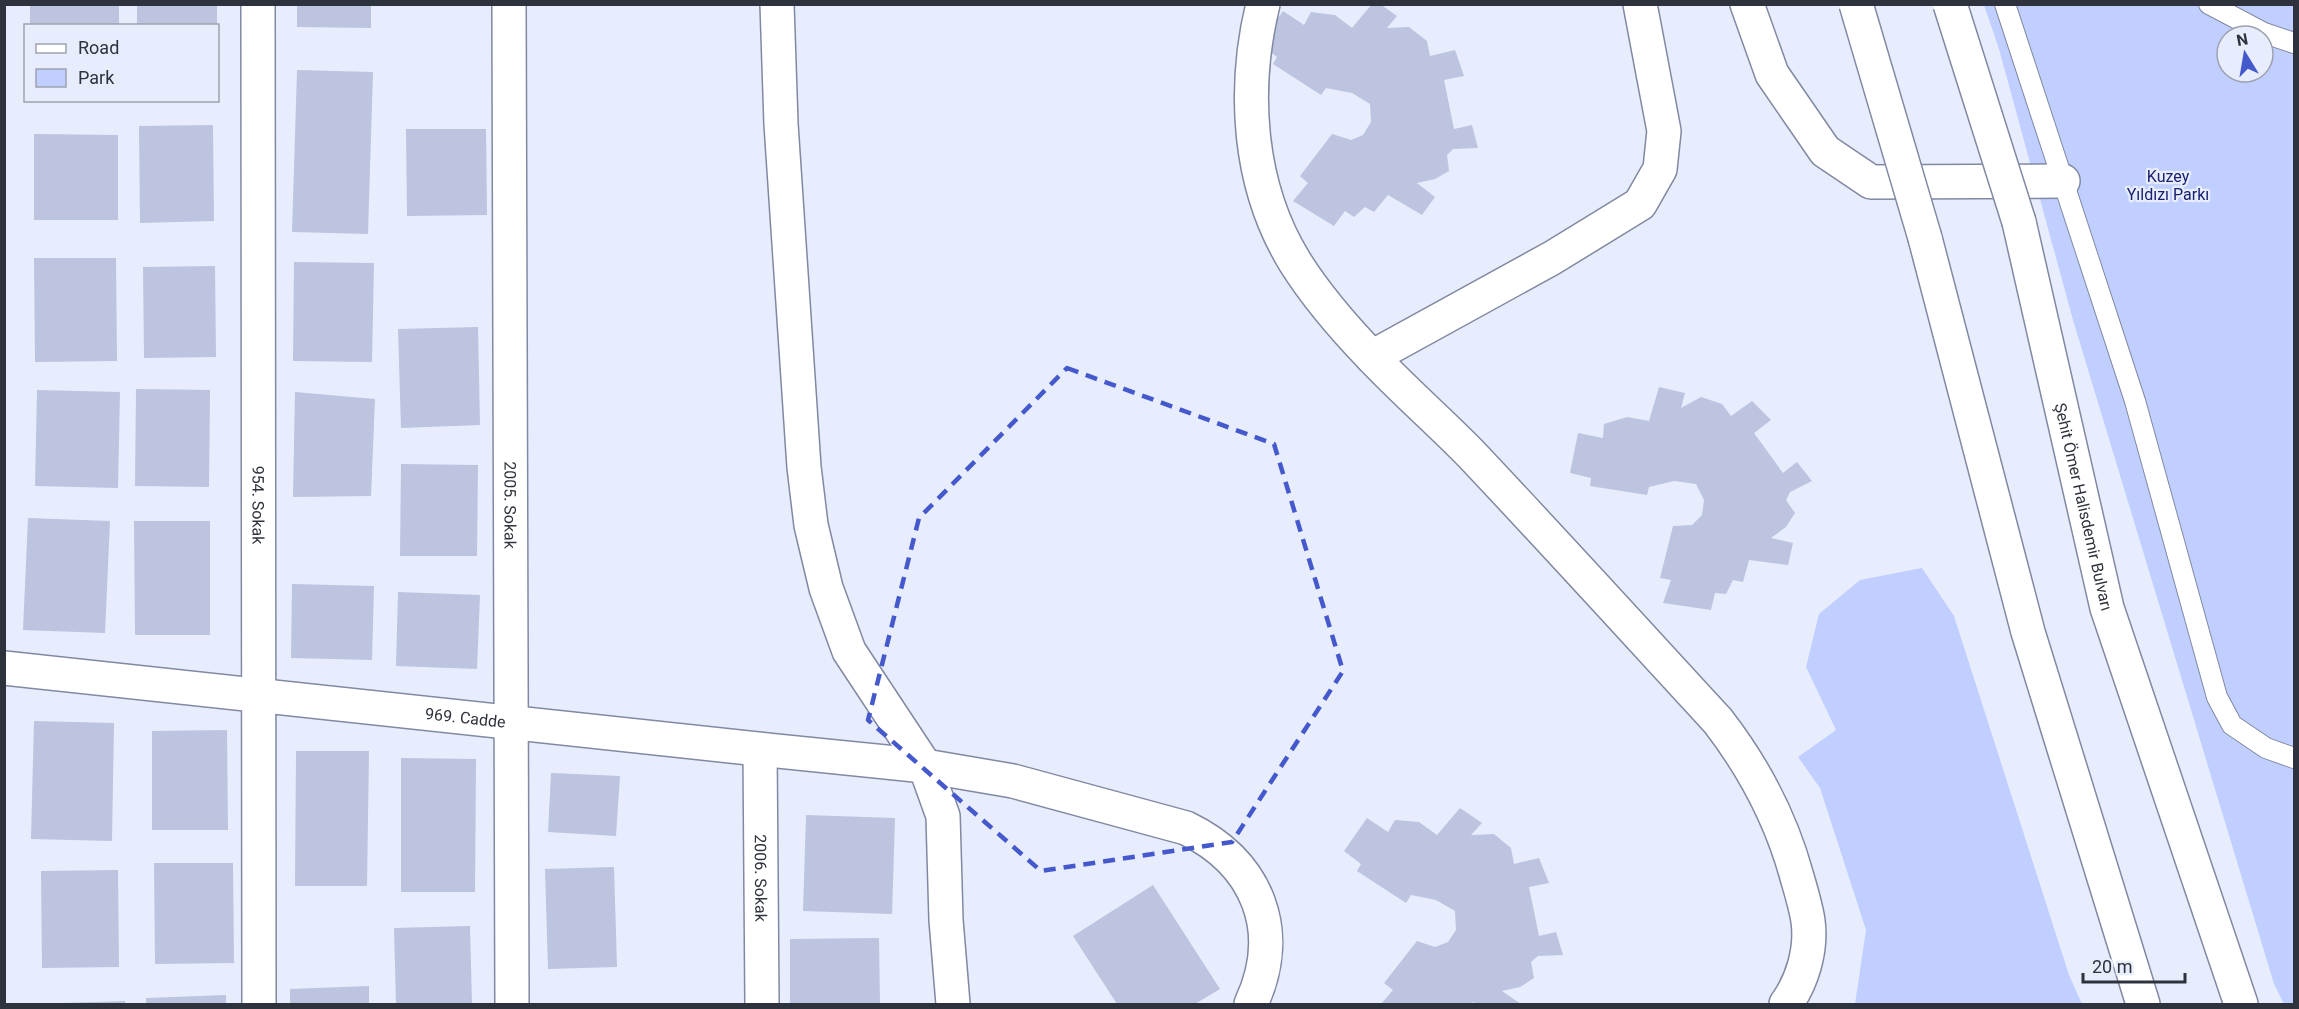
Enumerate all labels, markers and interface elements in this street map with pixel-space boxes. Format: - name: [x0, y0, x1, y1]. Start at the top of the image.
- legend: [24, 24, 219, 102]
- north arrow: [2215, 24, 2275, 84]
- text: N: [2235, 29, 2250, 50]
- text: Road: [78, 37, 119, 58]
- text: Park: [78, 67, 115, 88]
- park label: Kuzey Yıldızı Parkı: [2127, 167, 2209, 204]
- street label: Şehit Ömer Halisdemir Bulvarı: [2051, 401, 2116, 613]
- street label: 2005. Sokak: [500, 461, 520, 550]
- street label: 954. Sokak: [248, 466, 268, 545]
- street label: 969. Cadde: [424, 704, 507, 732]
- street label: 2006. Sokak: [751, 834, 770, 923]
- scale bar: [2083, 946, 2185, 984]
- text: 20 m: [2092, 956, 2132, 977]

